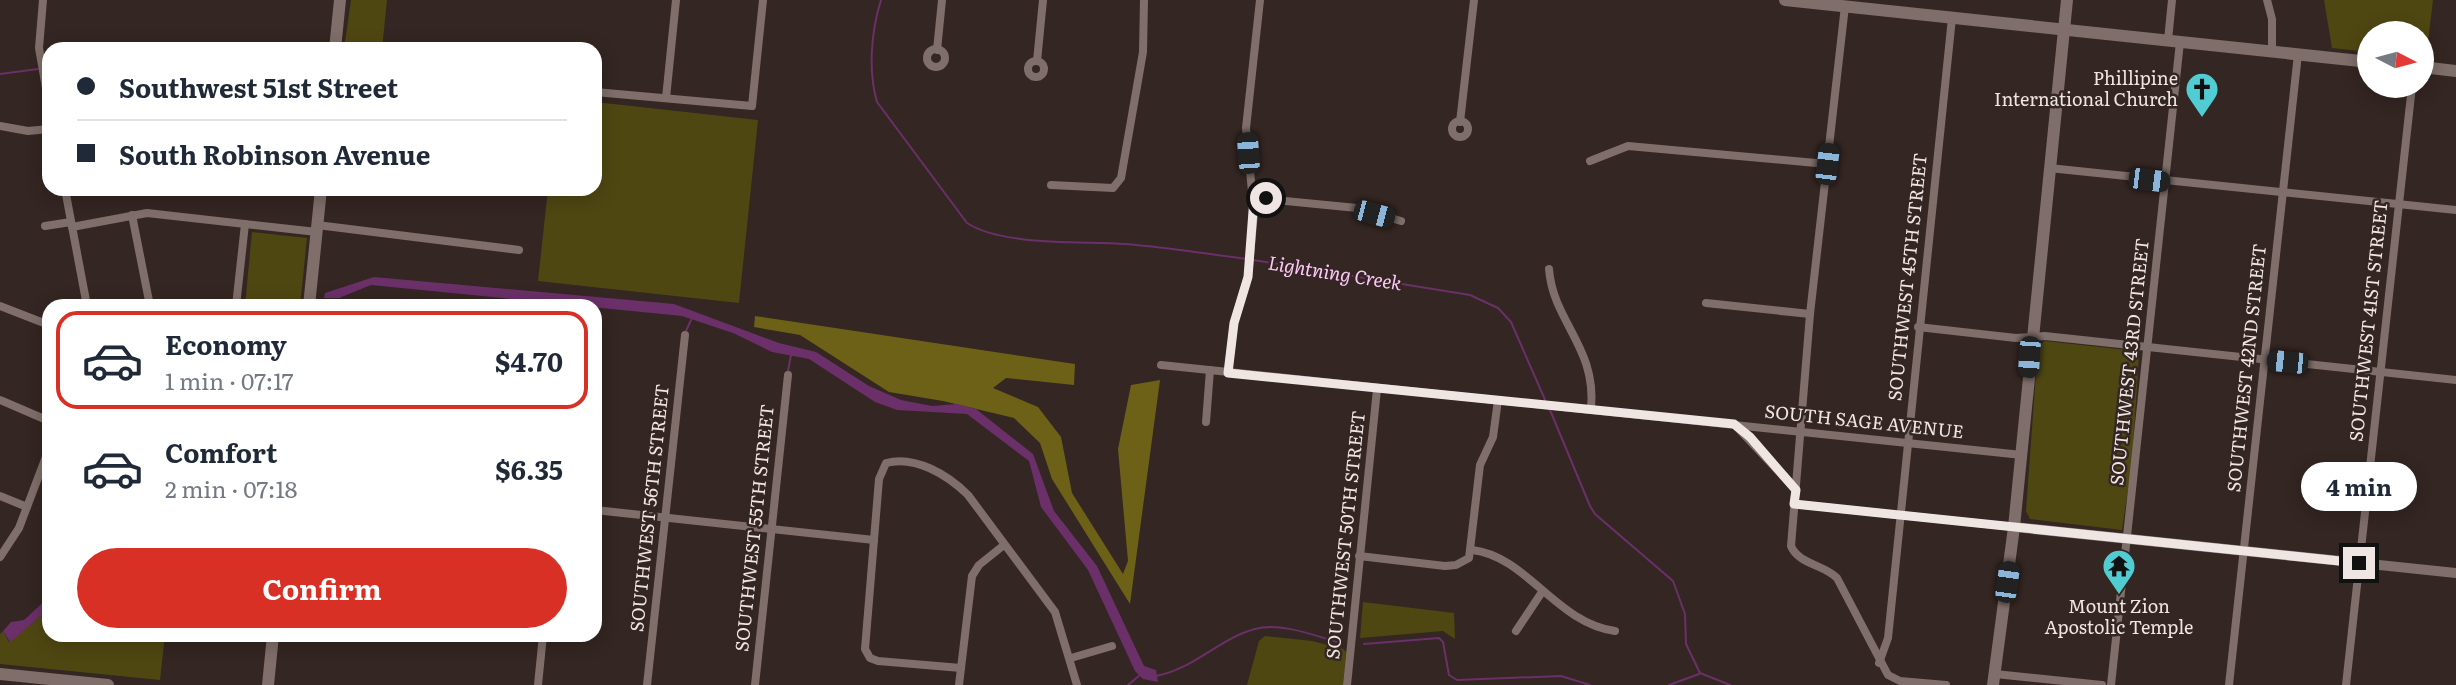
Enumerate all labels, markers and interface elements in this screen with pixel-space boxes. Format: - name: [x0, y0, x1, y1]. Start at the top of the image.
- north arrow: [2357, 21, 2434, 98]
- map controls: [2357, 21, 2434, 98]
- place label: Phillipine International Church: [1994, 64, 2178, 112]
- text: Southwest 51st Street: [119, 67, 398, 106]
- church icon: Phillipine International Church: [2183, 70, 2221, 119]
- car: [1237, 131, 1260, 175]
- text: South Robinson Avenue: [119, 134, 430, 173]
- car: [1815, 142, 1840, 186]
- street label: SOUTHWEST 45TH STREET: [1880, 151, 1933, 402]
- car: [2127, 167, 2172, 193]
- route start: [1250, 182, 1282, 214]
- car: [1351, 198, 1398, 230]
- street label: SOUTHWEST 41ST STREET: [2341, 199, 2394, 443]
- street label: SOUTHWEST 43RD STREET: [2102, 237, 2155, 487]
- street label: SOUTHWEST 42ND STREET: [2219, 242, 2272, 493]
- water label: Lightning Creek: [1266, 248, 1405, 296]
- text: Economy: [165, 324, 287, 363]
- icon: car: [81, 329, 144, 392]
- car: [2018, 335, 2041, 379]
- text: $4.70: [495, 341, 563, 380]
- car: [2266, 349, 2309, 375]
- text: 1 min · 07:17: [165, 363, 294, 397]
- street label: SOUTHWEST 56TH STREET: [622, 383, 675, 633]
- street label: SOUTH SAGE AVENUE: [1763, 397, 1965, 444]
- street label: SOUTHWEST 55TH STREET: [727, 403, 780, 653]
- street label: SOUTHWEST 50TH STREET: [1318, 409, 1371, 660]
- text: Comfort: [165, 432, 277, 471]
- icon: car: [81, 437, 144, 500]
- text: $6.35: [495, 449, 563, 488]
- callout: 4 min: [2301, 462, 2417, 510]
- text: 4 min: [2326, 469, 2392, 503]
- text: 2 min · 07:18: [165, 471, 298, 505]
- temple icon: Mount Zion Apostolic Temple: [2100, 547, 2138, 596]
- route end: [2343, 547, 2375, 579]
- button: Confirm: [77, 548, 567, 628]
- car: [1994, 560, 2021, 604]
- place label: Mount Zion Apostolic Temple: [2045, 592, 2193, 640]

